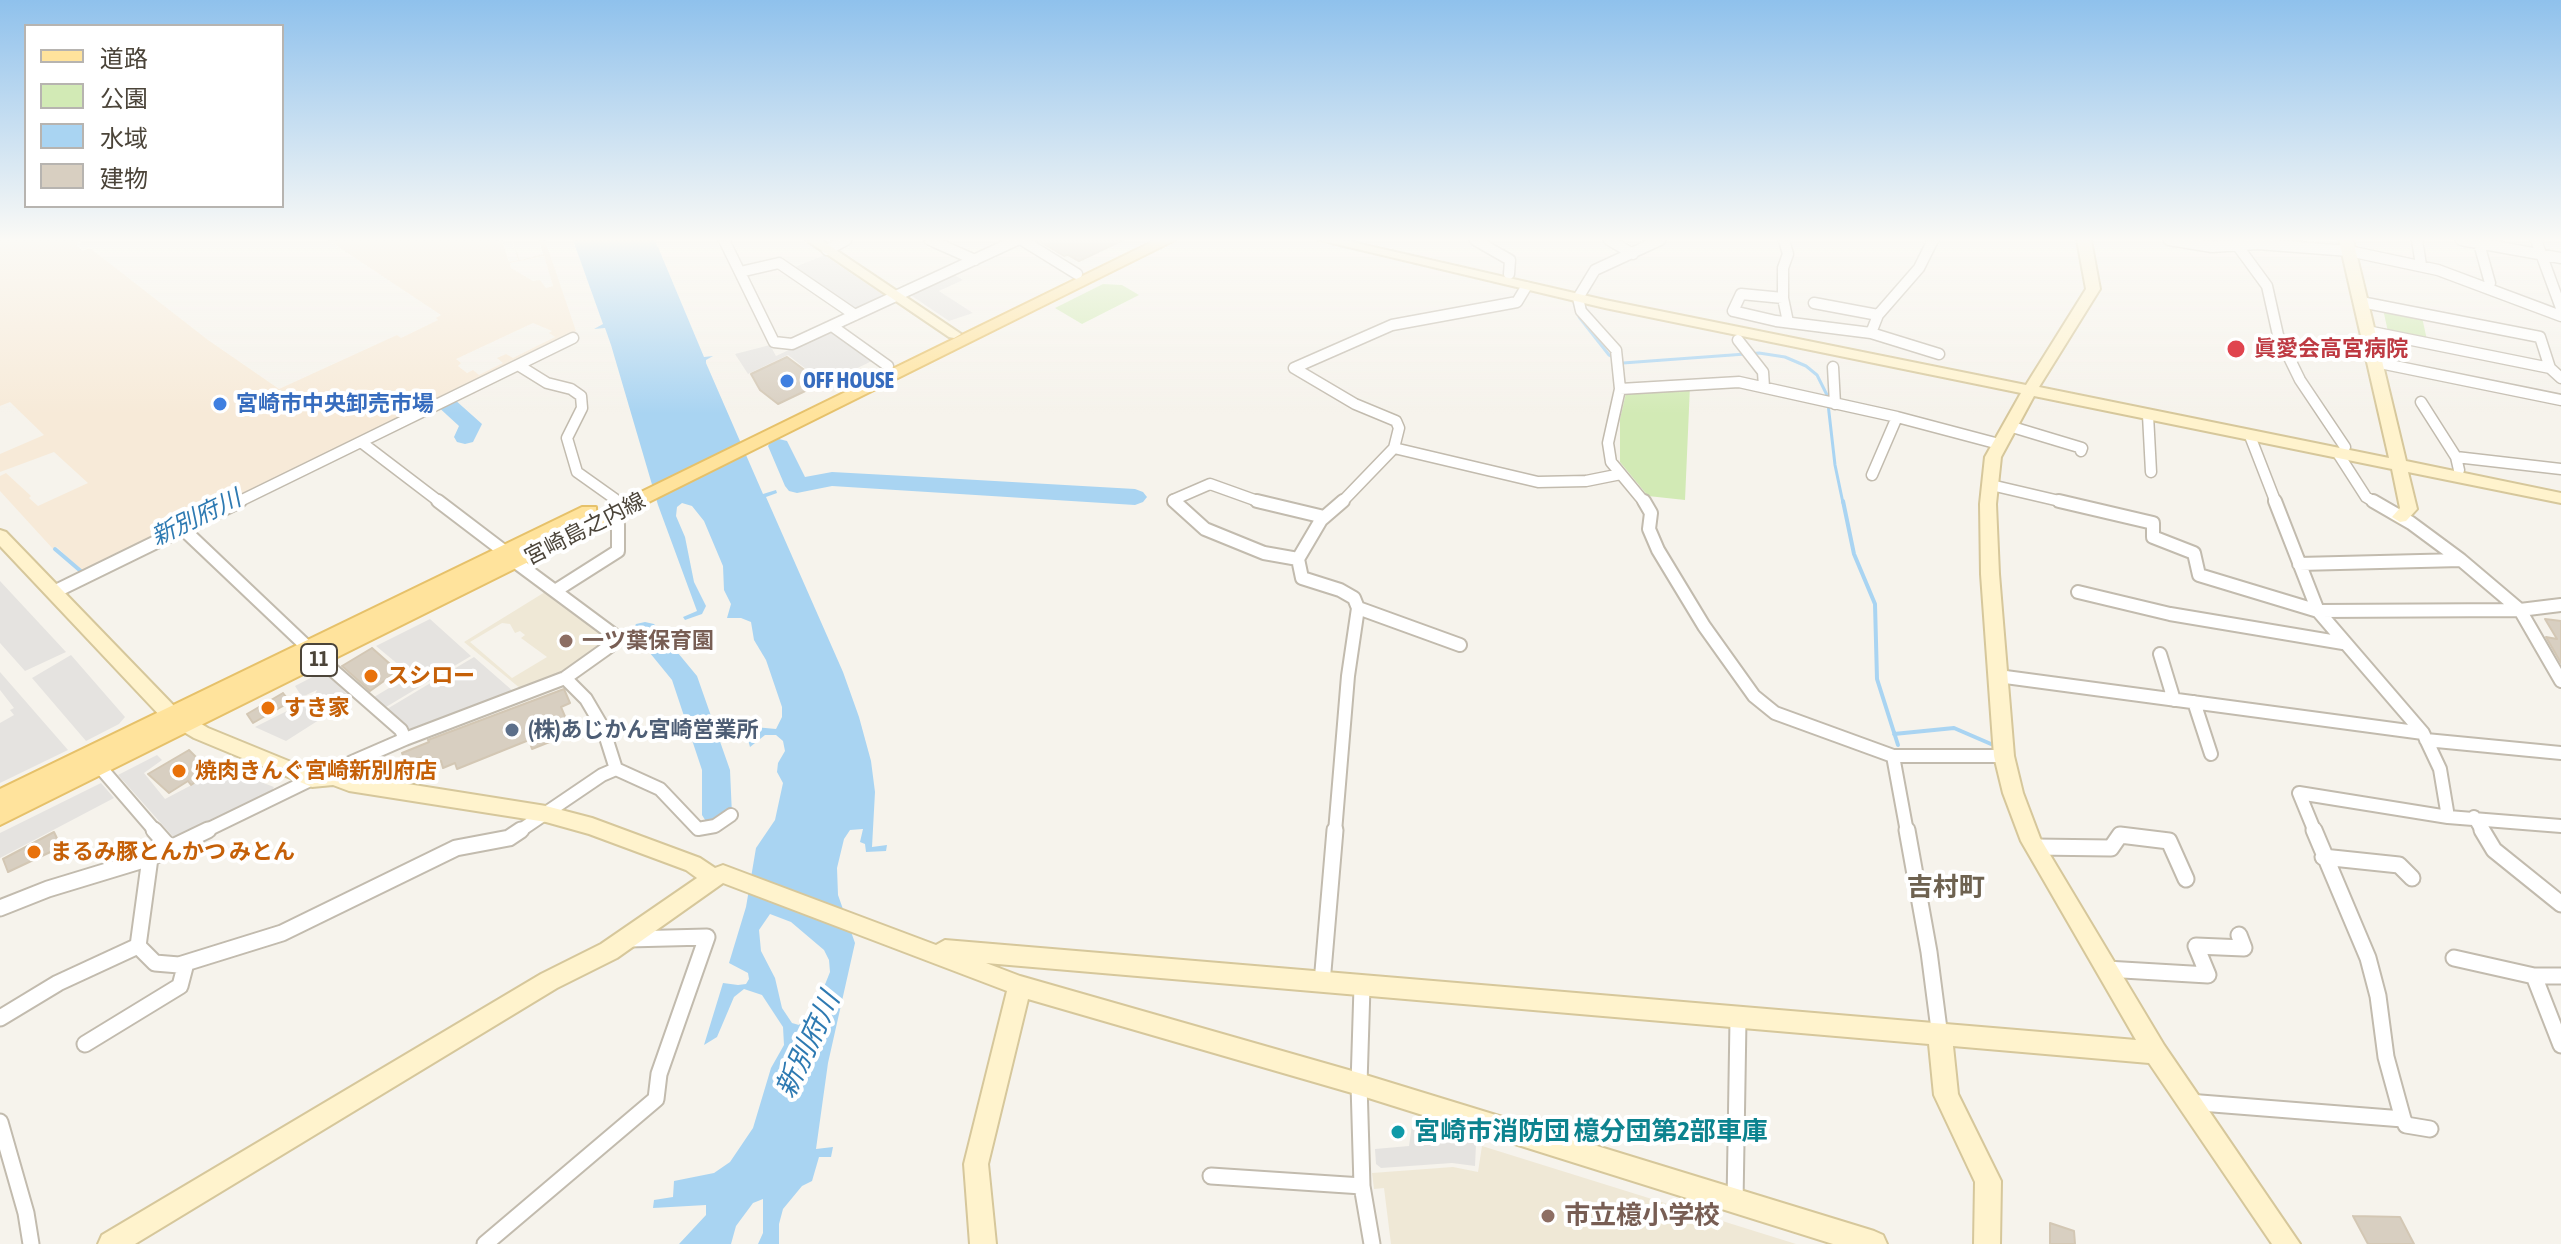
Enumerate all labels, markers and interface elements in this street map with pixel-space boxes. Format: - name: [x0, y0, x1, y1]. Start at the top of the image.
- legend: [24, 24, 284, 208]
- text: 道路: [100, 45, 148, 72]
- text: 公園: [100, 85, 148, 112]
- text: 水域: [100, 125, 148, 152]
- text: 建物: [100, 165, 148, 192]
- place label: 眞愛会高宮病院: [2254, 336, 2408, 362]
- marker: 眞愛会高宮病院: [2225, 338, 2247, 360]
- place label: OFF HOUSE: [803, 368, 894, 394]
- marker: OFF HOUSE: [778, 372, 796, 390]
- place label: 宮崎市中央卸売市場: [236, 391, 434, 417]
- marker: 宮崎市中央卸売市場: [211, 395, 229, 413]
- water label: 新別府川: [147, 484, 245, 552]
- street label: 宮崎島之内線: [520, 487, 650, 571]
- place label: 一ツ葉保育園: [582, 628, 714, 654]
- marker: 一ツ葉保育園: [557, 632, 575, 650]
- road number: 11: [301, 644, 337, 676]
- place label: スシロー: [387, 663, 475, 689]
- marker: スシロー: [362, 667, 380, 685]
- place label: すき家: [284, 695, 350, 721]
- marker: すき家: [259, 699, 277, 717]
- place label: (株)あじかん宮崎営業所: [528, 717, 759, 743]
- marker: (株)あじかん宮崎営業所: [503, 721, 521, 739]
- place label: 焼肉きんぐ宮崎新別府店: [195, 758, 437, 784]
- marker: 焼肉きんぐ宮崎新別府店: [170, 762, 188, 780]
- place label: まるみ豚とんかつ みとん: [50, 839, 295, 865]
- marker: まるみ豚とんかつ みとん: [25, 843, 43, 861]
- district label: 吉村町: [1907, 872, 1985, 904]
- water label: 新別府川: [769, 987, 847, 1103]
- place label: 宮崎市消防団 檍分団第2部車庫: [1414, 1116, 1768, 1148]
- marker: 宮崎市消防団 檍分団第2部車庫: [1389, 1123, 1407, 1141]
- place label: 市立檍小学校: [1564, 1200, 1720, 1232]
- marker: 市立檍小学校: [1539, 1207, 1557, 1225]

